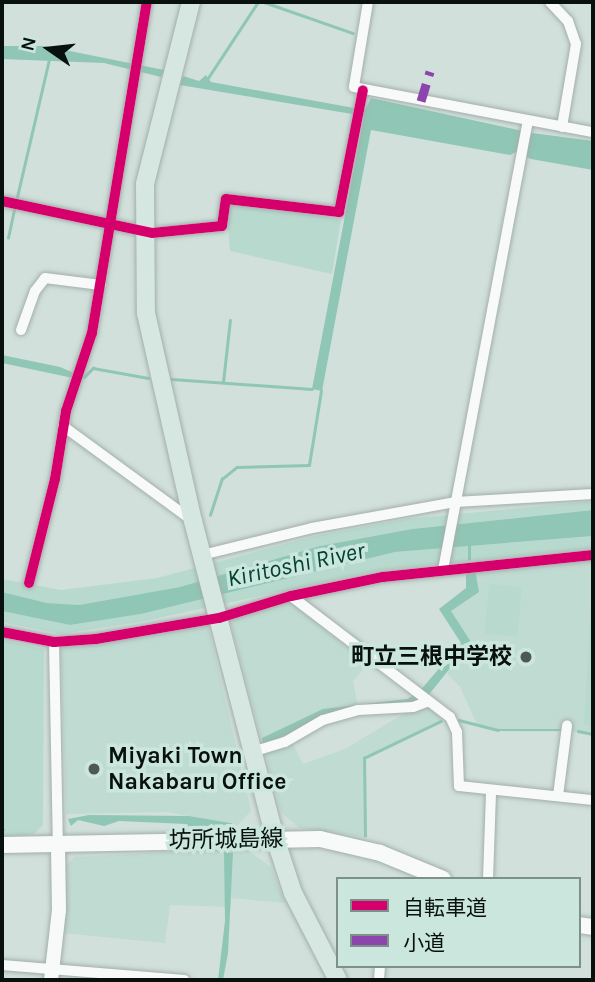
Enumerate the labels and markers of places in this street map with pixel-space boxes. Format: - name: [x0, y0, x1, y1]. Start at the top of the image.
- place label: 町立三根中学校: [351, 643, 512, 671]
- marker: 町立三根中学校: [518, 649, 534, 665]
- place label: Miyaki Town Nakabaru Office: [108, 742, 286, 796]
- marker: Miyaki Town Nakabaru Office: [86, 761, 102, 777]

